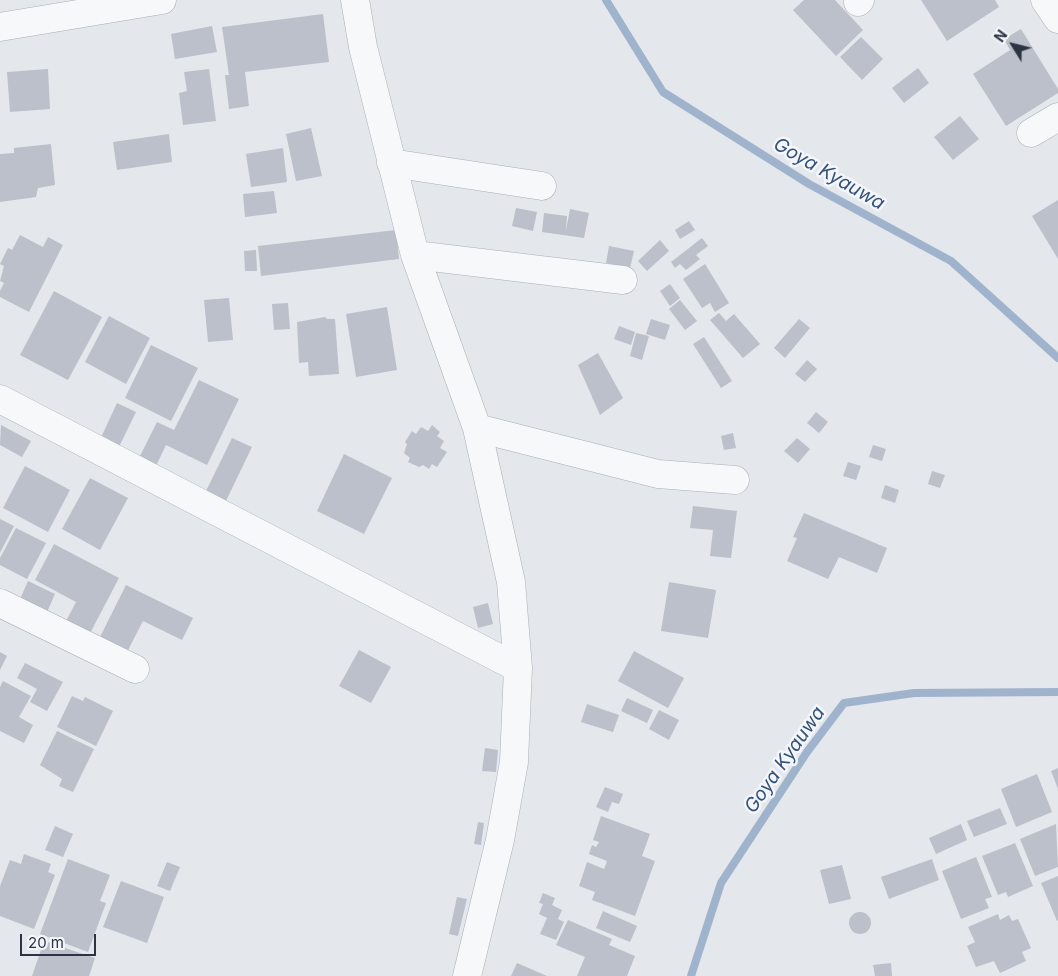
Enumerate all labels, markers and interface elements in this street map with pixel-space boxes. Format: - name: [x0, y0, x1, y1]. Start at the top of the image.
- north arrow: [988, 20, 1038, 70]
- text: N: [990, 27, 1010, 45]
- water label: Goya Kyauwa: [769, 133, 889, 215]
- water label: Goya Kyauwa: [740, 702, 830, 818]
- scale bar: [22, 924, 99, 956]
- text: 20 m: [28, 933, 64, 952]

